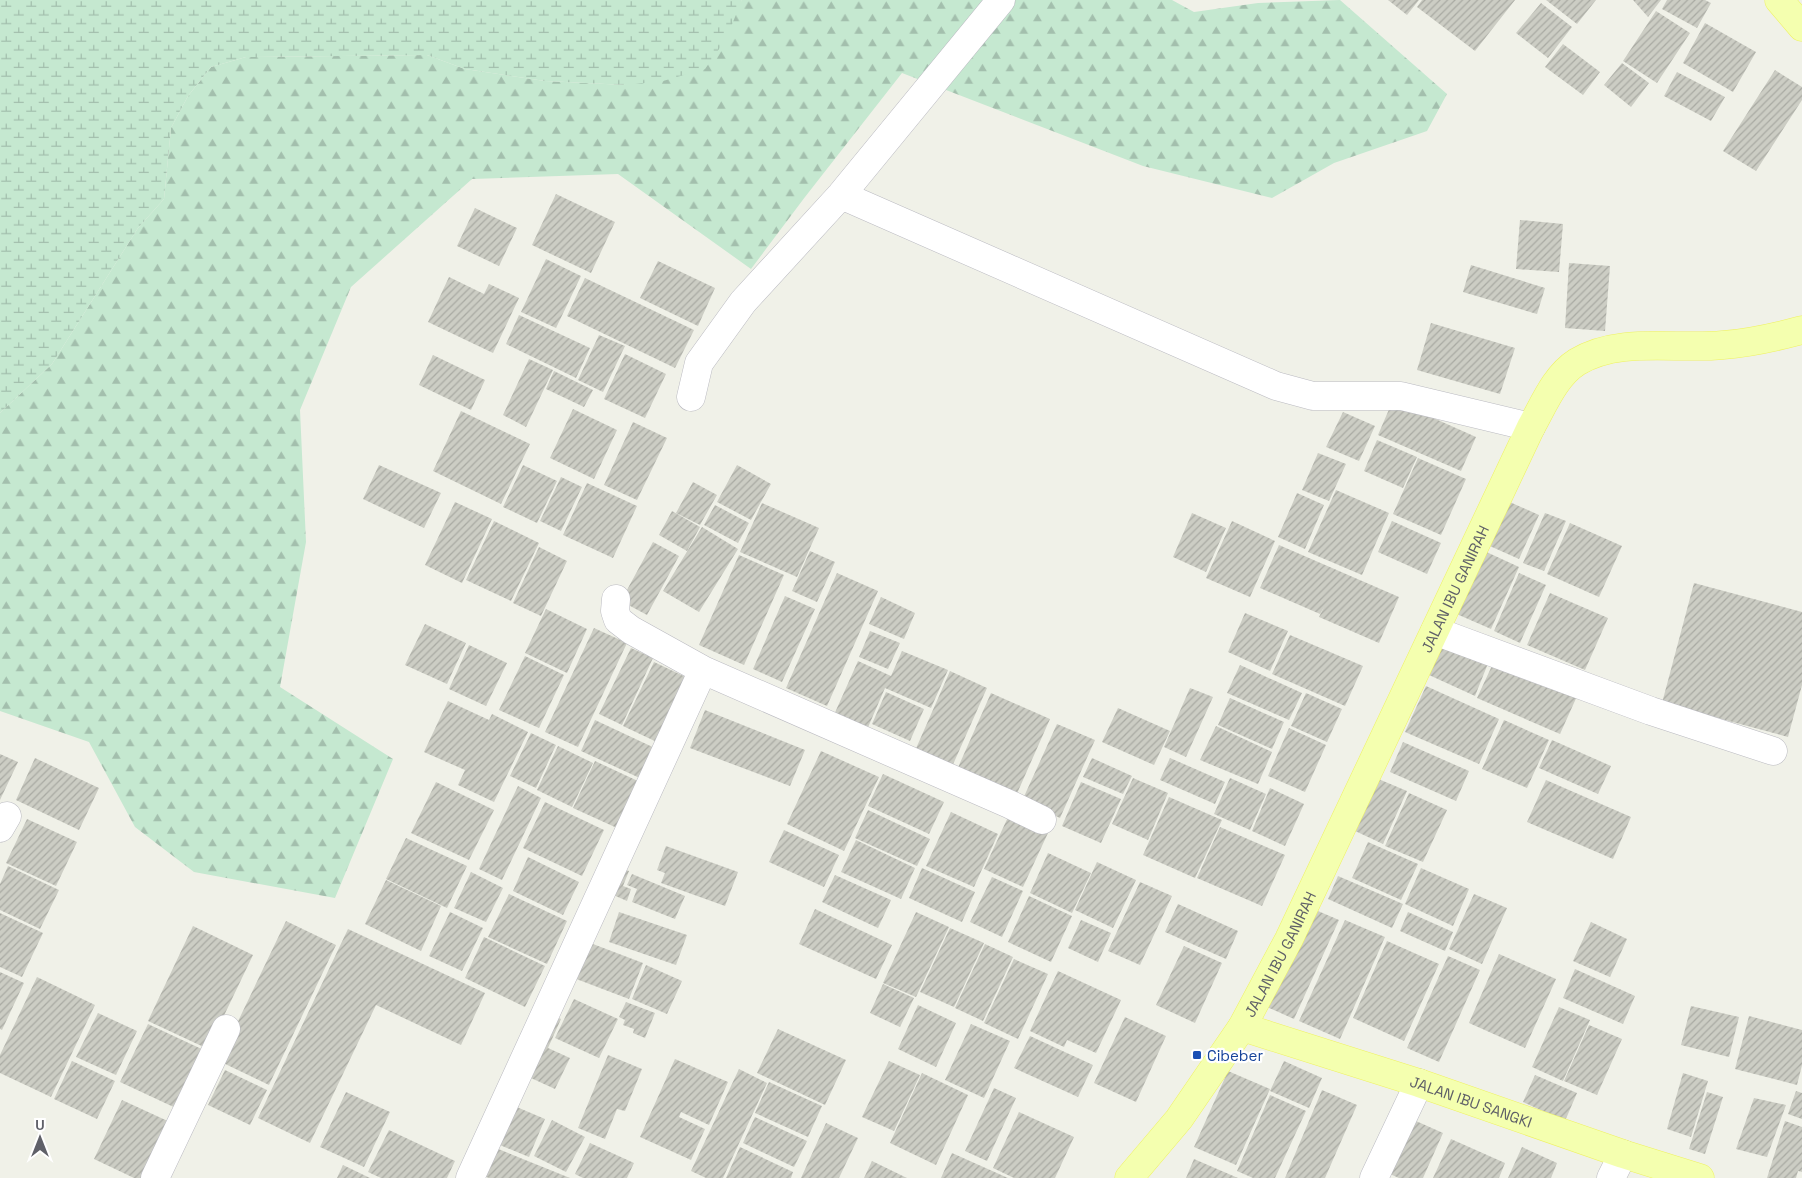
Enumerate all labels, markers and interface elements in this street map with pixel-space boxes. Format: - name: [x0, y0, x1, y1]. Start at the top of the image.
- street label: JALAN IBU GANIRAH: [1416, 522, 1493, 655]
- street label: JALAN IBU GANIRAH: [1240, 888, 1320, 1020]
- place label: Cibeber: [1207, 1046, 1263, 1065]
- marker: Cibeber: [1191, 1049, 1203, 1061]
- street label: JALAN IBU SANGKI: [1408, 1071, 1535, 1131]
- north arrow: [15, 1113, 65, 1163]
- text: U: [35, 1116, 45, 1134]

